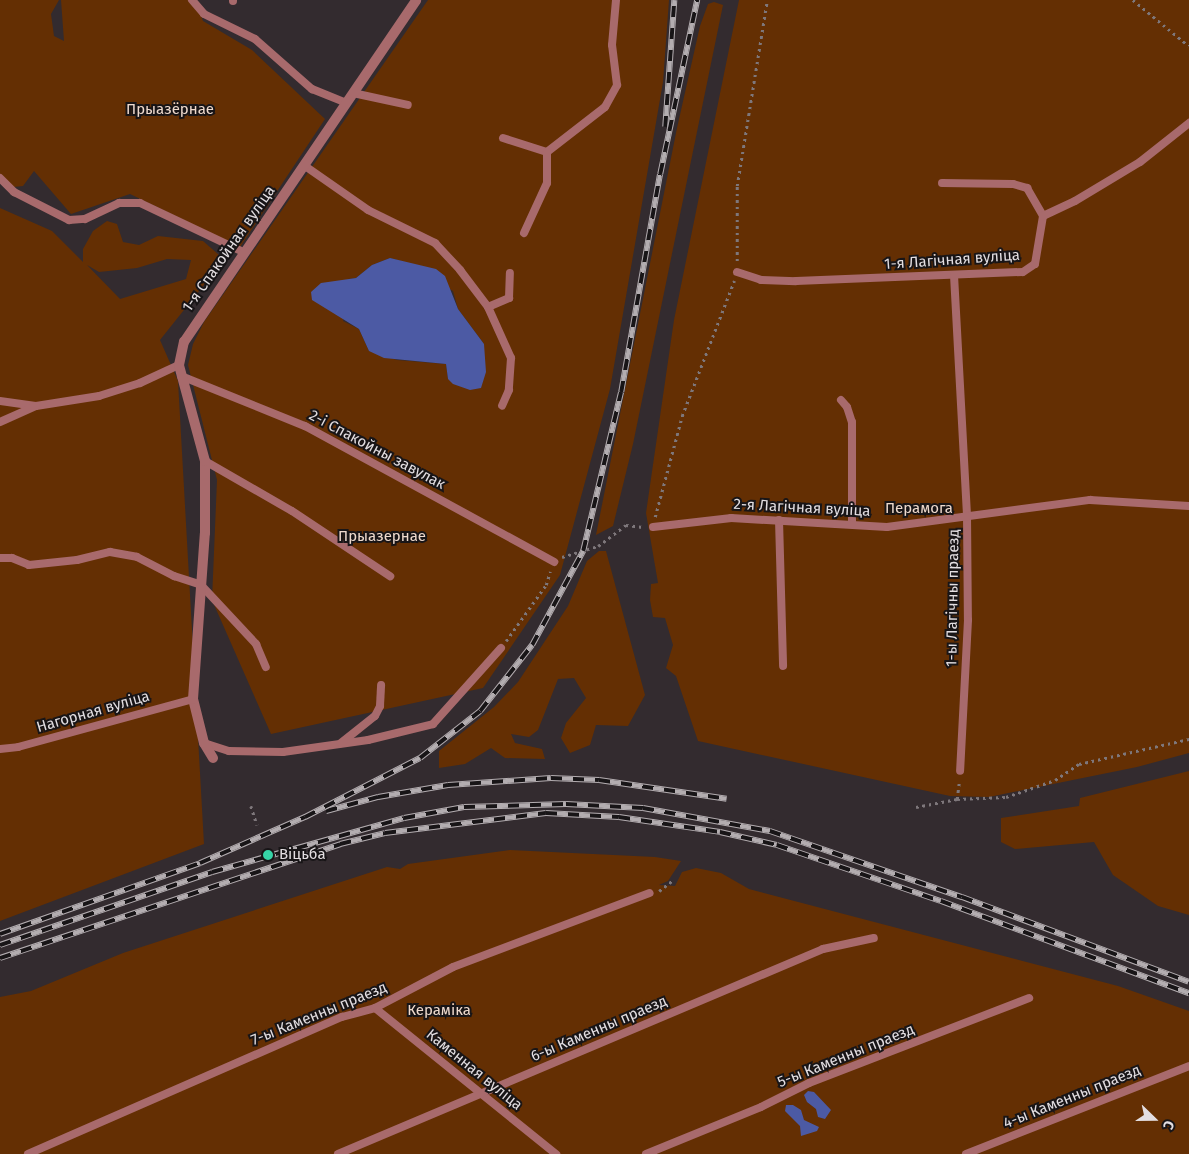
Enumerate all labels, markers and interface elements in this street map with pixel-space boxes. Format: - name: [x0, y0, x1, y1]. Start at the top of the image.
- park label: Прыазёрнае: [126, 101, 214, 119]
- street label: 1-я Спакойная вуліца: [179, 183, 279, 315]
- street label: 1-я Лагічная вуліца: [883, 246, 1021, 274]
- street label: 2-і Спакойны завулак: [306, 406, 448, 494]
- street label: 2-я Лагічная вуліца: [733, 495, 871, 521]
- park label: Перамога: [885, 500, 953, 518]
- park label: Прыазернае: [338, 528, 426, 546]
- street label: 1-ы Лагічны праезд: [943, 529, 963, 667]
- street label: Нагорная вуліца: [34, 687, 152, 737]
- place label: Віцьба: [279, 846, 326, 864]
- marker: Віцьба: [261, 848, 275, 862]
- street label: 7-ы Каменны праезд: [248, 979, 390, 1049]
- street label: 6-ы Каменны праезд: [528, 992, 670, 1066]
- park label: Кераміка: [407, 1002, 471, 1020]
- street label: 5-ы Каменны праезд: [775, 1020, 917, 1092]
- street label: Каменная вуліца: [422, 1026, 526, 1114]
- street label: 4-ы Каменны праезд: [1001, 1061, 1143, 1133]
- north arrow: [1129, 1094, 1179, 1144]
- text: С: [1159, 1118, 1178, 1132]

